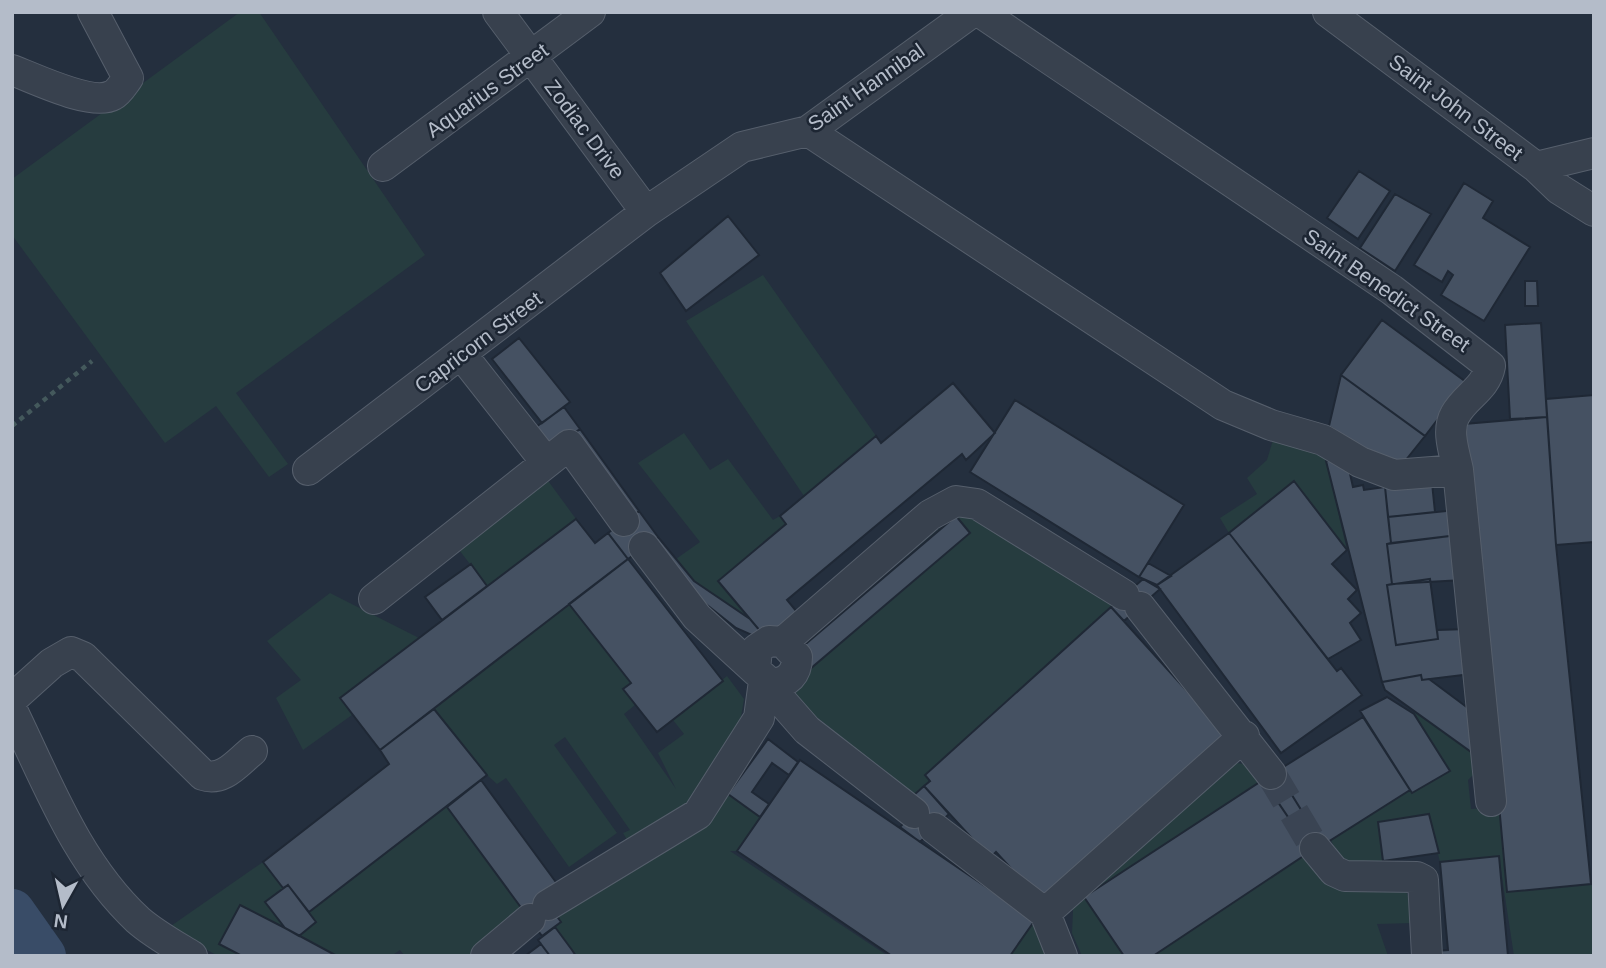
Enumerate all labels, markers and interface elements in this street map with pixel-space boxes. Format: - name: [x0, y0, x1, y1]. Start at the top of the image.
- street label: Aquarius Street: [422, 38, 552, 142]
- street label: Saint Hannibal: [803, 38, 929, 136]
- street label: Saint John Street: [1385, 49, 1527, 165]
- street label: Zodiac Drive: [540, 75, 630, 183]
- street label: Saint Benedict Street: [1300, 224, 1475, 356]
- street label: Capricorn Street: [410, 287, 546, 397]
- north arrow: [28, 870, 98, 940]
- text: N: [52, 910, 69, 933]

